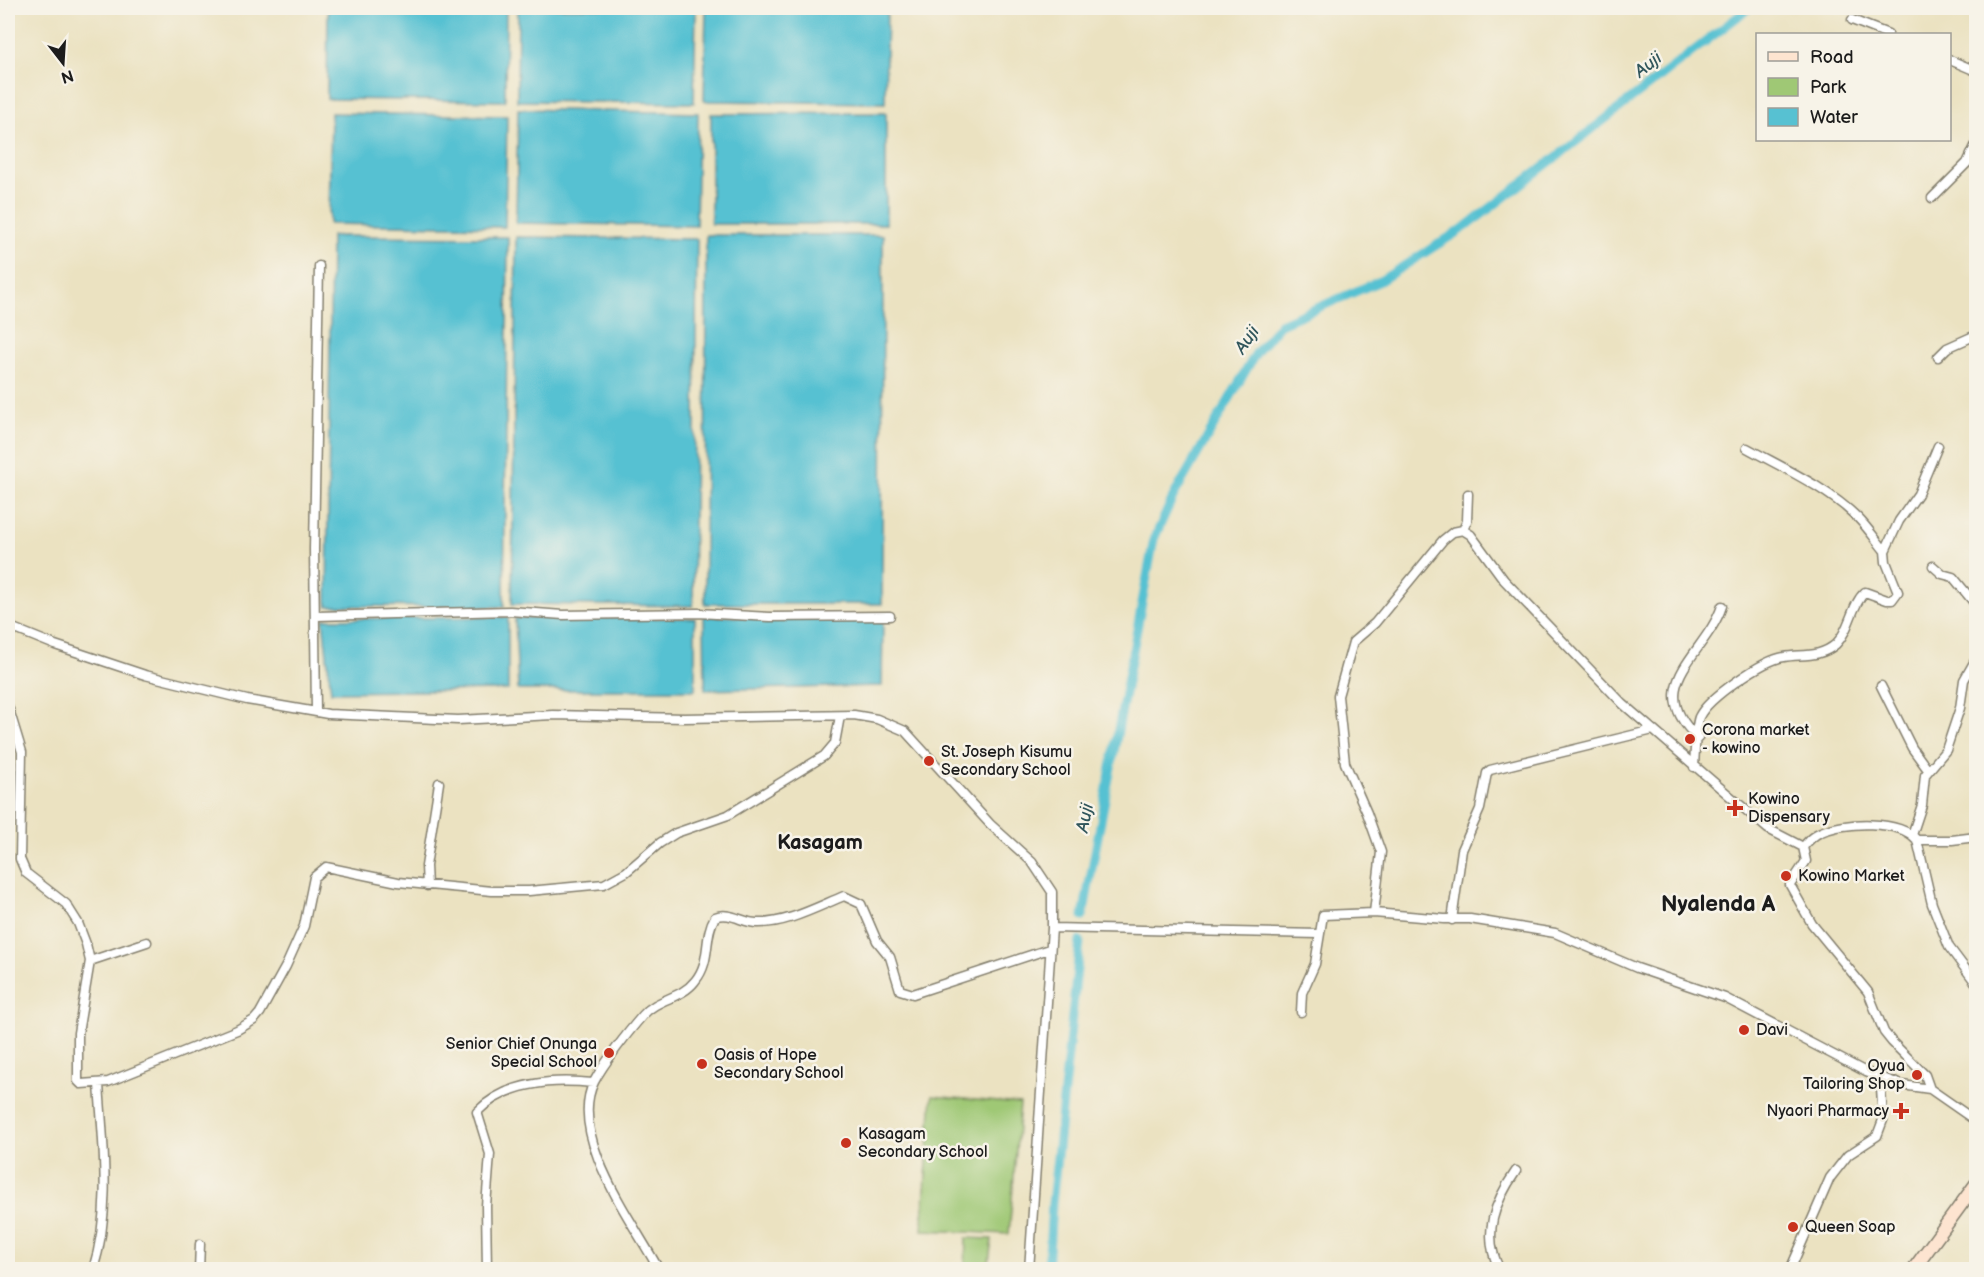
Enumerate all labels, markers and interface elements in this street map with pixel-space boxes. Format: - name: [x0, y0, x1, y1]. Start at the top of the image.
- north arrow: [33, 33, 93, 93]
- legend: [1756, 33, 1951, 141]
- water label: Auji: [1629, 47, 1667, 83]
- text: Road: [1810, 47, 1854, 68]
- text: N: [58, 65, 75, 87]
- text: Park: [1810, 77, 1846, 98]
- text: Water: [1810, 107, 1858, 128]
- water label: Auji: [1229, 321, 1265, 359]
- place label: Corona market - kowino: [1702, 721, 1810, 758]
- marker: Corona market - kowino: [1683, 732, 1697, 746]
- place label: St. Joseph Kisumu Secondary School: [941, 743, 1072, 780]
- marker: St. Joseph Kisumu Secondary School: [922, 754, 936, 768]
- place label: Kowino Dispensary: [1748, 790, 1831, 827]
- marker: Kowino Dispensary: [1726, 799, 1744, 817]
- water label: Auji: [1072, 801, 1098, 835]
- district label: Kasagam: [777, 831, 863, 855]
- place label: Kowino Market: [1798, 867, 1905, 886]
- marker: Kowino Market: [1779, 869, 1793, 883]
- district label: Nyalenda A: [1661, 891, 1776, 918]
- place label: Davi: [1756, 1021, 1788, 1040]
- marker: Davi: [1737, 1023, 1751, 1037]
- place label: Senior Chief Onunga Special School: [446, 1035, 597, 1072]
- marker: Senior Chief Onunga Special School: [602, 1046, 616, 1060]
- place label: Oasis of Hope Secondary School: [714, 1046, 844, 1083]
- marker: Oasis of Hope Secondary School: [695, 1057, 709, 1071]
- place label: Oyua Tailoring Shop: [1803, 1057, 1905, 1094]
- marker: Oyua Tailoring Shop: [1910, 1068, 1924, 1082]
- place label: Nyaori Pharmacy: [1767, 1102, 1890, 1121]
- marker: Nyaori Pharmacy: [1894, 1104, 1908, 1118]
- place label: Kasagam Secondary School: [858, 1125, 988, 1162]
- marker: Kasagam Secondary School: [839, 1136, 853, 1150]
- place label: Queen Soap: [1805, 1218, 1895, 1237]
- marker: Queen Soap: [1786, 1220, 1800, 1234]

